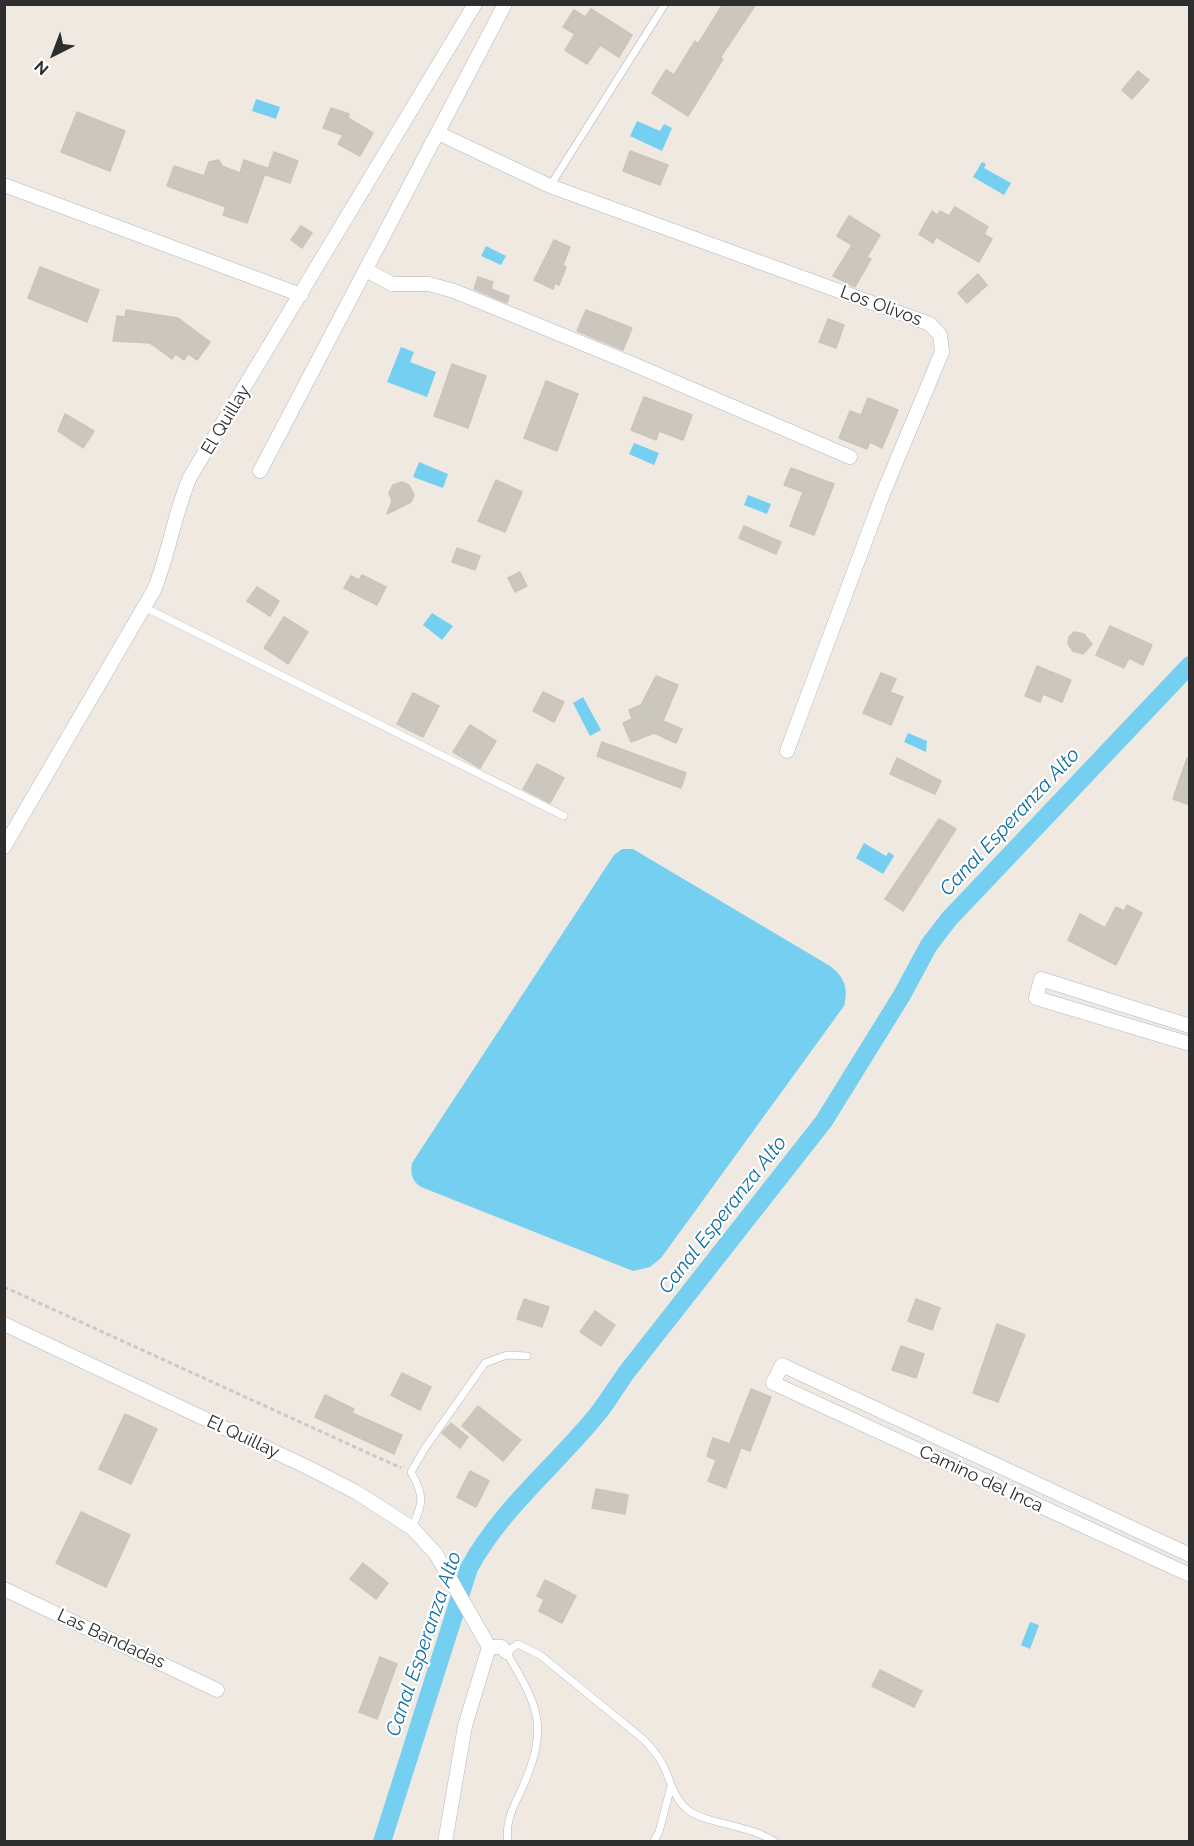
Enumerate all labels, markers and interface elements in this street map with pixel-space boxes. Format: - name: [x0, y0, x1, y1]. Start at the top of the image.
- north arrow: [24, 24, 84, 84]
- text: N: [31, 57, 53, 79]
- street label: Los Olivos: [837, 281, 925, 331]
- street label: El Quillay: [197, 381, 255, 459]
- water label: Canal Esperanza Alto: [935, 743, 1085, 901]
- water label: Canal Esperanza Alto: [654, 1131, 792, 1299]
- street label: El Quillay: [203, 1411, 283, 1463]
- street label: Camino del Inca: [916, 1441, 1046, 1517]
- water label: Canal Esperanza Alto: [381, 1549, 467, 1739]
- street label: Las Bandadas: [54, 1605, 168, 1673]

